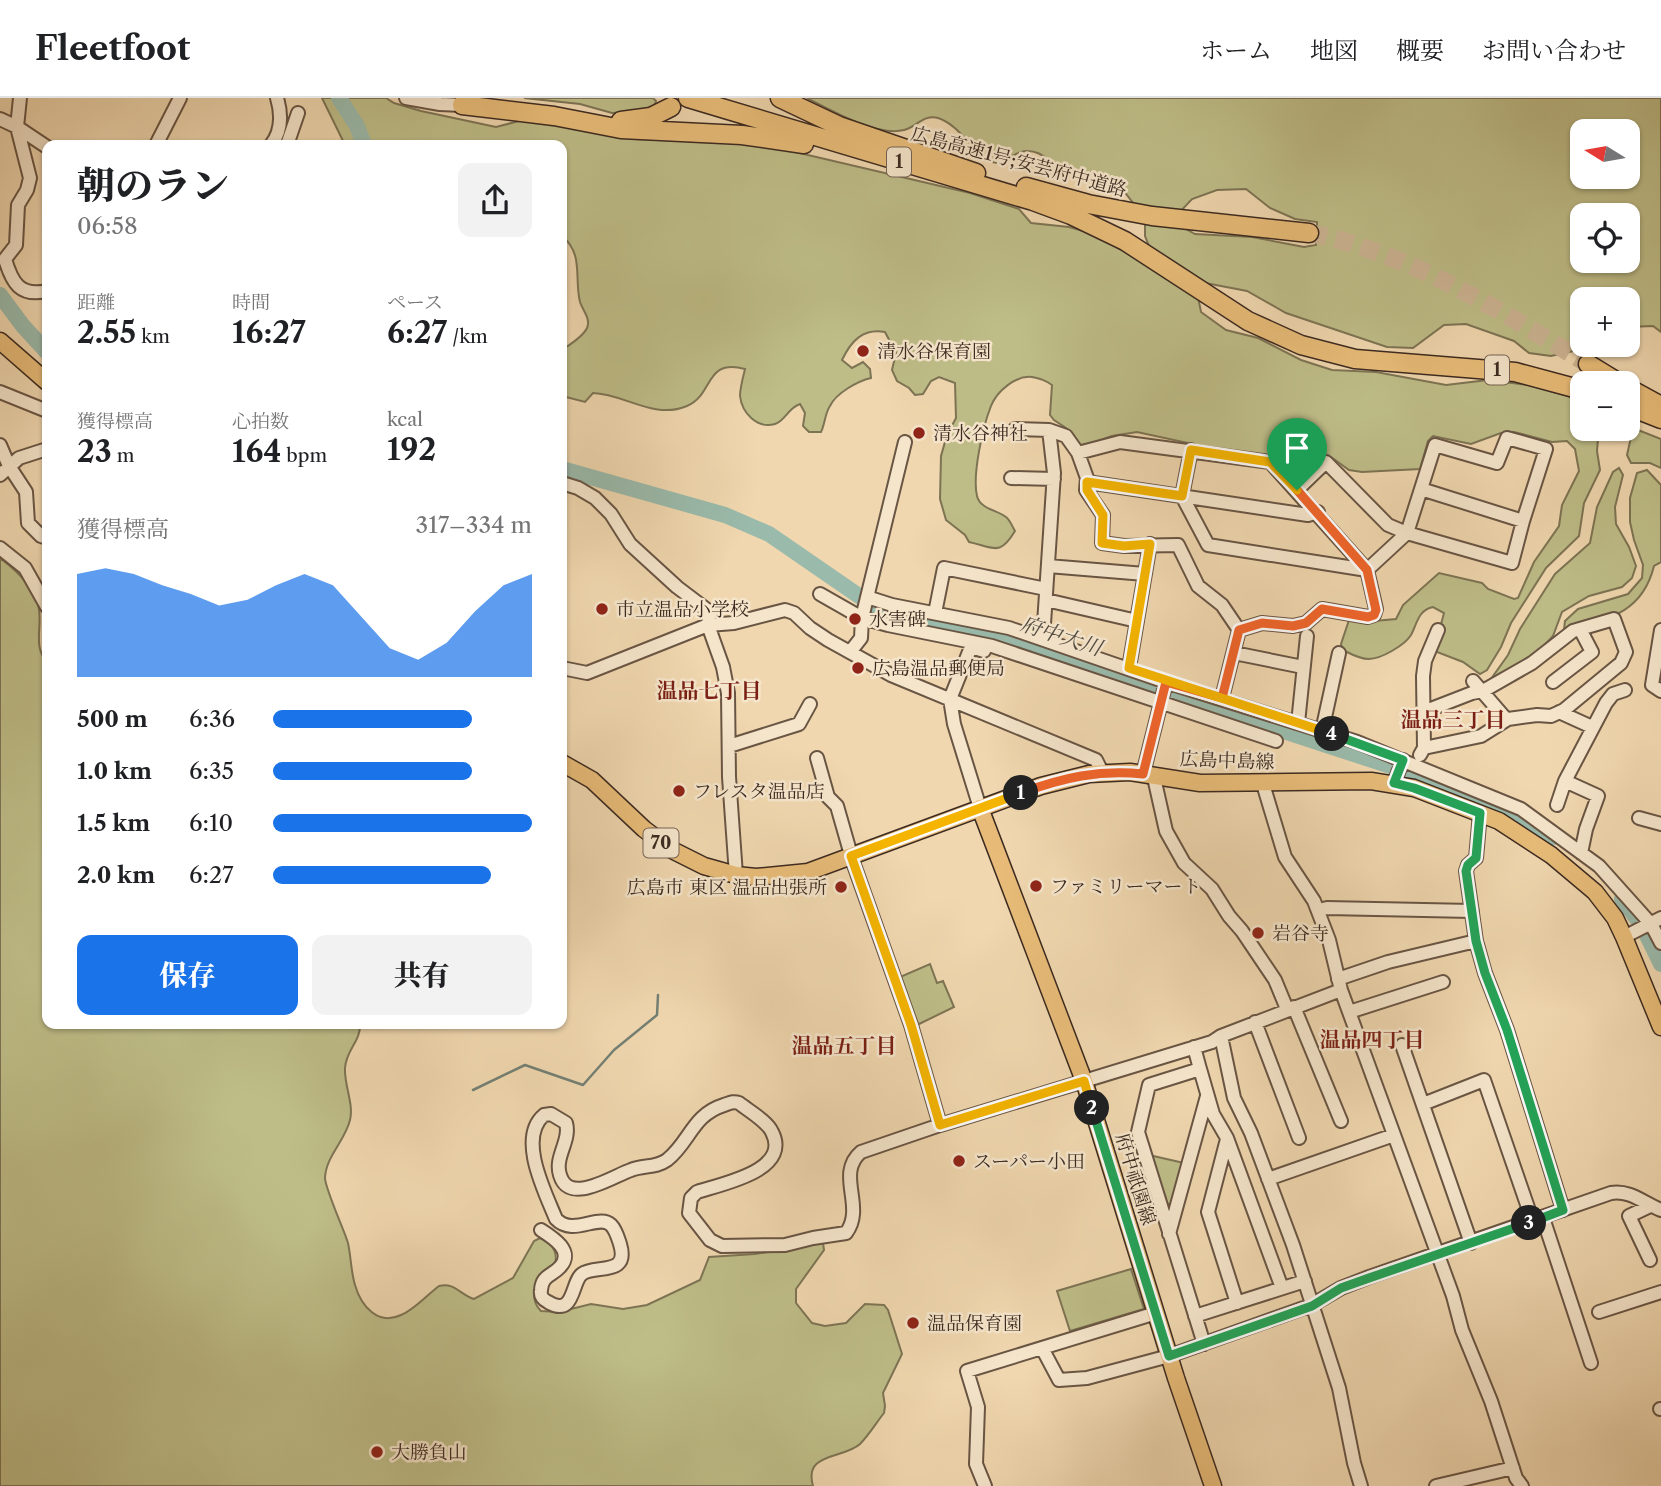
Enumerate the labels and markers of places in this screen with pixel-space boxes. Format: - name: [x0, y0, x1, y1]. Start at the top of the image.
- place label: 清水谷保育園: [877, 340, 991, 363]
- marker: 清水谷保育園: [855, 343, 871, 359]
- pin: [1267, 418, 1327, 490]
- place label: 清水谷神社: [933, 422, 1028, 445]
- marker: 清水谷神社: [911, 425, 927, 441]
- place label: 市立温品小学校: [616, 598, 749, 621]
- marker: 市立温品小学校: [594, 601, 610, 617]
- place label: 水害碑: [869, 608, 926, 631]
- marker: 水害碑: [847, 611, 863, 627]
- place label: 広島温品郵便局: [872, 657, 1005, 680]
- marker: 広島温品郵便局: [850, 660, 866, 676]
- pin: 4: [1314, 716, 1350, 752]
- pin: 1: [1004, 776, 1038, 810]
- place label: フレスタ温品店: [693, 780, 825, 803]
- marker: フレスタ温品店: [671, 783, 687, 799]
- place label: ファミリーマート: [1050, 875, 1202, 898]
- place label: 広島市 東区 温品出張所: [627, 876, 827, 899]
- marker: ファミリーマート: [1028, 878, 1044, 894]
- marker: 広島市 東区 温品出張所: [833, 879, 849, 895]
- place label: 岩谷寺: [1272, 922, 1329, 945]
- marker: 岩谷寺: [1250, 925, 1266, 941]
- pin: 2: [1074, 1090, 1110, 1126]
- place label: スーパー小田: [973, 1150, 1085, 1173]
- marker: スーパー小田: [951, 1153, 967, 1169]
- pin: 3: [1512, 1206, 1546, 1240]
- place label: 温品保育園: [927, 1312, 1022, 1335]
- marker: 温品保育園: [905, 1315, 921, 1331]
- place label: 大勝負山: [391, 1441, 467, 1464]
- marker: 大勝負山: [369, 1444, 385, 1460]

